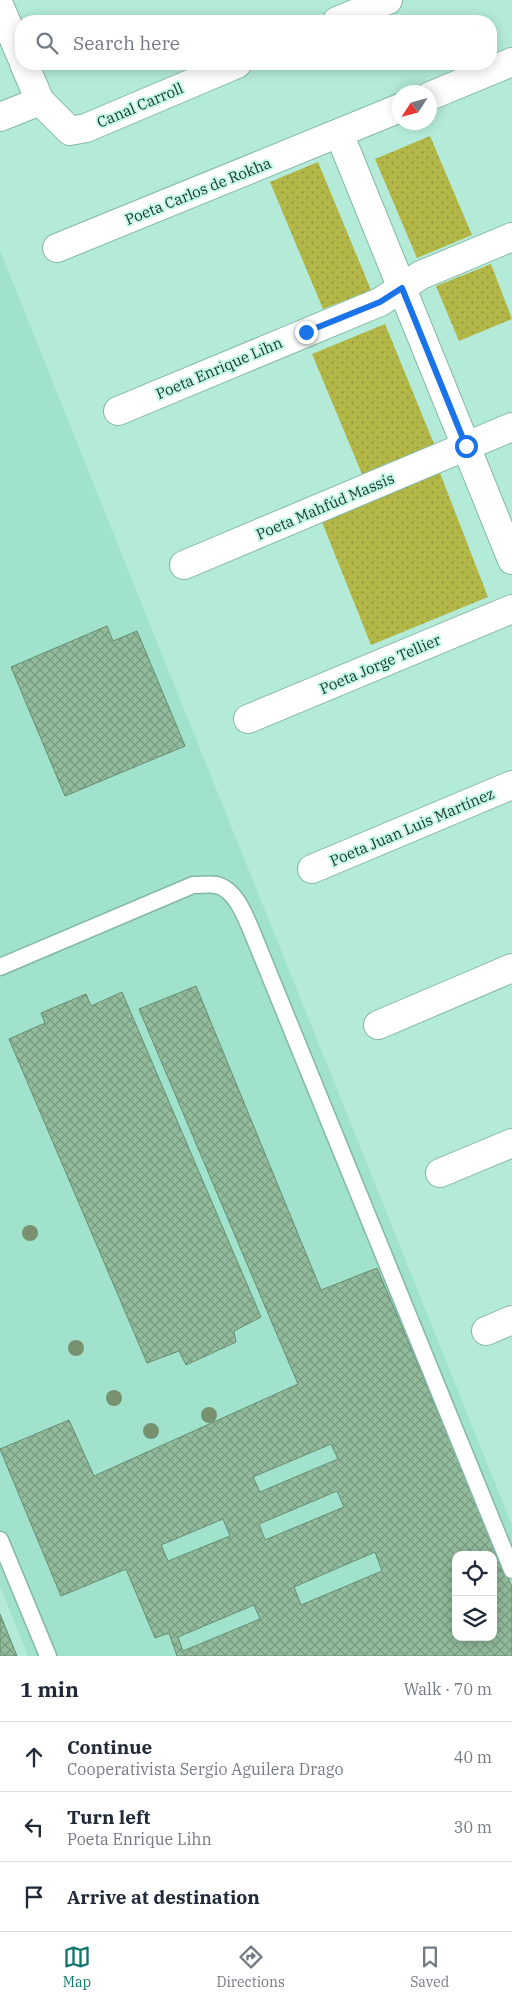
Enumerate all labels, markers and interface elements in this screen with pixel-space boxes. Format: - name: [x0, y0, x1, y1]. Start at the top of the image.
- search box: [15, 15, 497, 70]
- icon: search: [33, 29, 61, 57]
- text: Search here: [73, 31, 180, 55]
- street label: Canal Carroll: [94, 78, 186, 132]
- north arrow: [392, 85, 437, 130]
- street label: Poeta Carlos de Rokha: [122, 153, 274, 229]
- route end: [295, 321, 318, 344]
- street label: Poeta Enrique Lihn: [153, 333, 286, 403]
- route start: [455, 435, 478, 458]
- street label: Poeta Mahfúd Massís: [253, 468, 397, 544]
- street label: Poeta Jorge Tellier: [317, 630, 444, 698]
- street label: Poeta Juan Luis Martínez: [327, 784, 497, 870]
- map controls: [452, 1551, 497, 1641]
- button: locate: [452, 1551, 497, 1596]
- button: layers: [452, 1596, 497, 1641]
- text: 1 min: [20, 1675, 79, 1703]
- text: Walk · 70 m: [404, 1679, 492, 1699]
- text: Continue: [67, 1735, 152, 1759]
- icon: ahead: [20, 1743, 48, 1771]
- text: 40 m: [454, 1747, 492, 1767]
- text: Cooperativista Sergio Aguilera Drago: [67, 1759, 343, 1779]
- text: Turn left: [67, 1805, 150, 1829]
- icon: left: [20, 1813, 48, 1841]
- text: 30 m: [454, 1817, 492, 1837]
- text: Poeta Enrique Lihn: [67, 1829, 212, 1849]
- icon: arrive: [20, 1883, 48, 1911]
- text: Arrive at destination: [67, 1885, 260, 1909]
- tab: Map: [63, 1943, 91, 1991]
- tab: Directions: [217, 1943, 285, 1991]
- tab: Saved: [410, 1943, 449, 1991]

